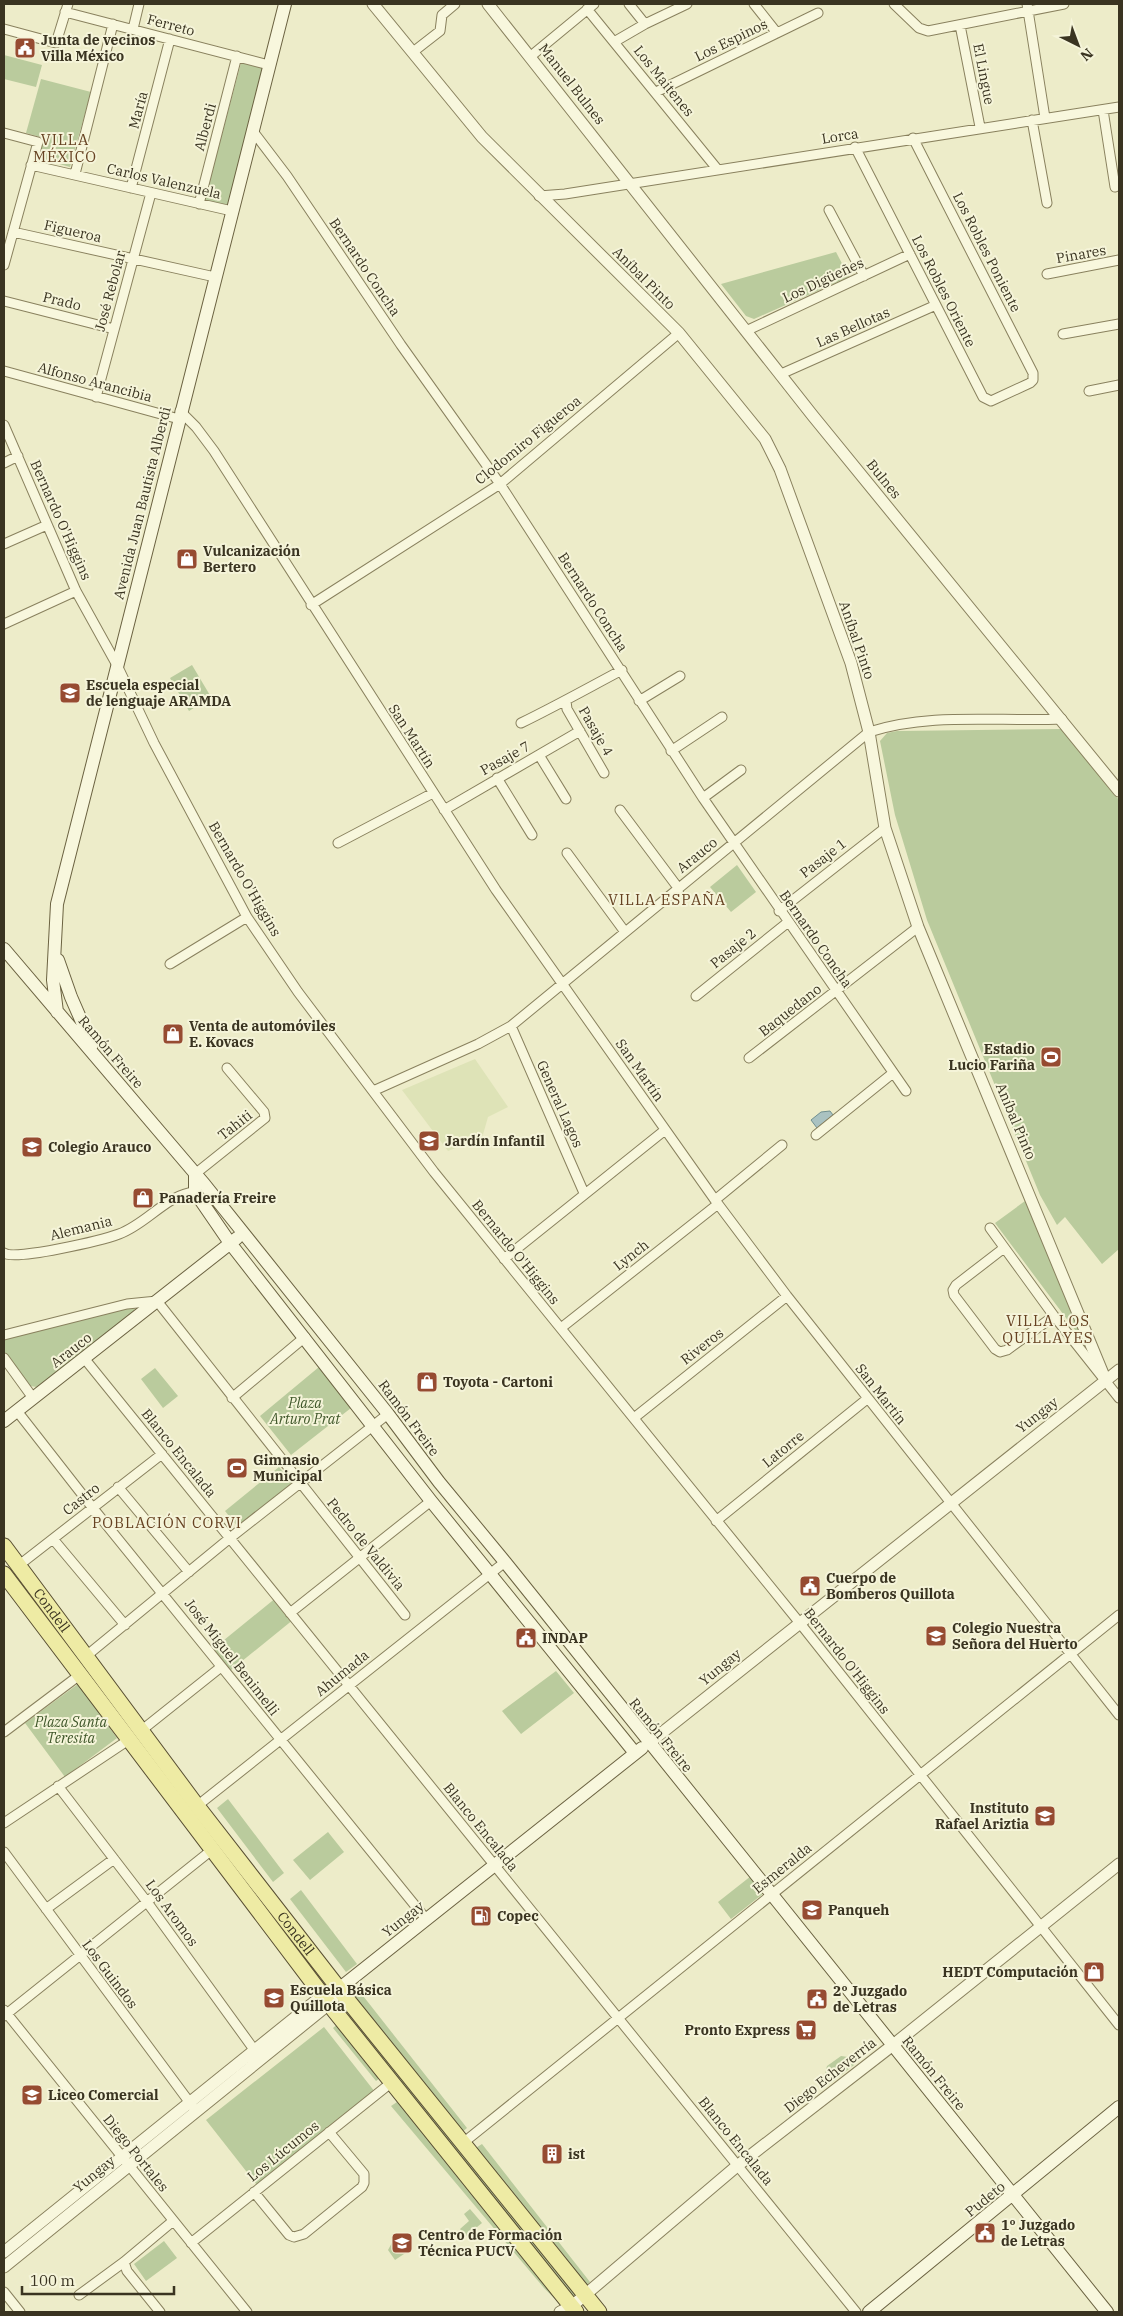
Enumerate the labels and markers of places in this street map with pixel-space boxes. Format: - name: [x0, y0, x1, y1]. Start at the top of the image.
- place label: Junta de vecinos Villa México: [41, 31, 155, 65]
- public building icon: Junta de vecinos Villa México: [13, 36, 37, 60]
- place label: Vulcanización Bertero: [203, 542, 300, 576]
- shop icon: Vulcanización Bertero: [175, 547, 199, 571]
- place label: Escuela especial de lenguaje ARAMDA: [86, 676, 231, 710]
- school or university icon: Escuela especial de lenguaje ARAMDA: [58, 681, 82, 705]
- place label: Venta de automóviles E. Kovacs: [189, 1017, 336, 1051]
- shop icon: Venta de automóviles E. Kovacs: [161, 1022, 185, 1046]
- place label: Estadio Lucio Fariña: [949, 1040, 1035, 1074]
- sports icon: Estadio Lucio Fariña: [1039, 1045, 1063, 1069]
- school or university icon: Jardín Infantil: [417, 1129, 441, 1153]
- place label: Jardín Infantil: [445, 1132, 545, 1150]
- school or university icon: Colegio Arauco: [20, 1135, 44, 1159]
- place label: Colegio Arauco: [48, 1138, 151, 1156]
- shop icon: Panadería Freire: [131, 1186, 155, 1210]
- place label: Panadería Freire: [159, 1189, 276, 1207]
- shop icon: Toyota - Cartoni: [415, 1370, 439, 1394]
- place label: Toyota - Cartoni: [443, 1373, 553, 1391]
- place label: Gimnasio Municipal: [253, 1451, 323, 1485]
- sports icon: Gimnasio Municipal: [225, 1456, 249, 1480]
- place label: Cuerpo de Bomberos Quillota: [826, 1569, 955, 1603]
- public building icon: Cuerpo de Bomberos Quillota: [798, 1574, 822, 1598]
- place label: Colegio Nuestra Señora del Huerto: [952, 1619, 1078, 1653]
- school or university icon: Colegio Nuestra Señora del Huerto: [924, 1624, 948, 1648]
- public building icon: INDAP: [514, 1626, 538, 1650]
- place label: INDAP: [542, 1629, 588, 1647]
- place label: Instituto Rafael Ariztia: [935, 1799, 1029, 1833]
- school or university icon: Instituto Rafael Ariztia: [1033, 1804, 1057, 1828]
- school or university icon: Panqueh: [800, 1898, 824, 1922]
- place label: Panqueh: [828, 1901, 889, 1919]
- fuel station icon: Copec: [469, 1904, 493, 1928]
- place label: Copec: [497, 1907, 539, 1925]
- shop icon: HEDT Computación: [1082, 1960, 1106, 1984]
- place label: HEDT Computación: [942, 1963, 1078, 1981]
- place label: Escuela Básica Quillota: [290, 1981, 392, 2015]
- place label: 2º Juzgado de Letras: [833, 1982, 907, 2016]
- school or university icon: Escuela Básica Quillota: [262, 1986, 286, 2010]
- public building icon: 2º Juzgado de Letras: [805, 1987, 829, 2011]
- supermarket icon: Pronto Express: [794, 2018, 818, 2042]
- place label: Pronto Express: [684, 2021, 790, 2039]
- school or university icon: Liceo Comercial: [20, 2083, 44, 2107]
- place label: Liceo Comercial: [48, 2086, 159, 2104]
- building icon: ist: [540, 2142, 564, 2166]
- place label: ist: [568, 2145, 585, 2163]
- place label: 1º Juzgado de Letras: [1001, 2216, 1075, 2250]
- public building icon: 1º Juzgado de Letras: [973, 2221, 997, 2245]
- place label: Centro de Formación Técnica PUCV: [418, 2226, 562, 2260]
- school or university icon: Centro de Formación Técnica PUCV: [390, 2231, 414, 2255]

